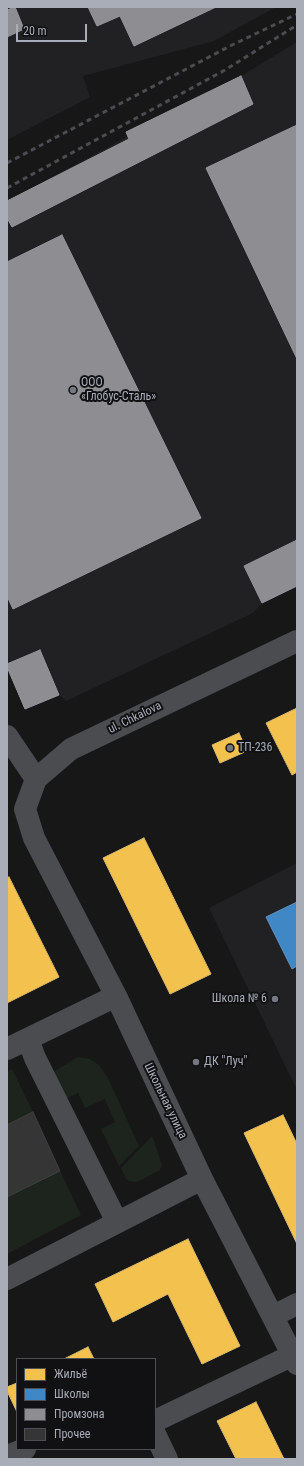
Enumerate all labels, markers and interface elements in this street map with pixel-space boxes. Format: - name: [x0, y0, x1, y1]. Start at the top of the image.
- scale bar: [18, 16, 89, 42]
- text: 20 m: [23, 24, 47, 38]
- place label: ООО «Глобус-Сталь»: [81, 376, 156, 404]
- marker: ООО «Глобус-Сталь»: [68, 385, 78, 395]
- street label: ul. Chkalova: [106, 699, 164, 737]
- place label: ТП-236: [238, 741, 272, 755]
- marker: ТП-236: [225, 743, 235, 753]
- place label: Школа № 6: [212, 992, 267, 1006]
- marker: Школа № 6: [270, 994, 280, 1004]
- place label: ДК "Луч": [204, 1055, 247, 1069]
- marker: ДК "Луч": [191, 1057, 201, 1067]
- street label: Школьная улица: [140, 1061, 190, 1141]
- legend: [16, 1358, 156, 1450]
- text: Жильё: [54, 1367, 87, 1381]
- text: Школы: [54, 1387, 90, 1401]
- text: Промзона: [54, 1407, 104, 1421]
- text: Прочее: [54, 1427, 90, 1441]

